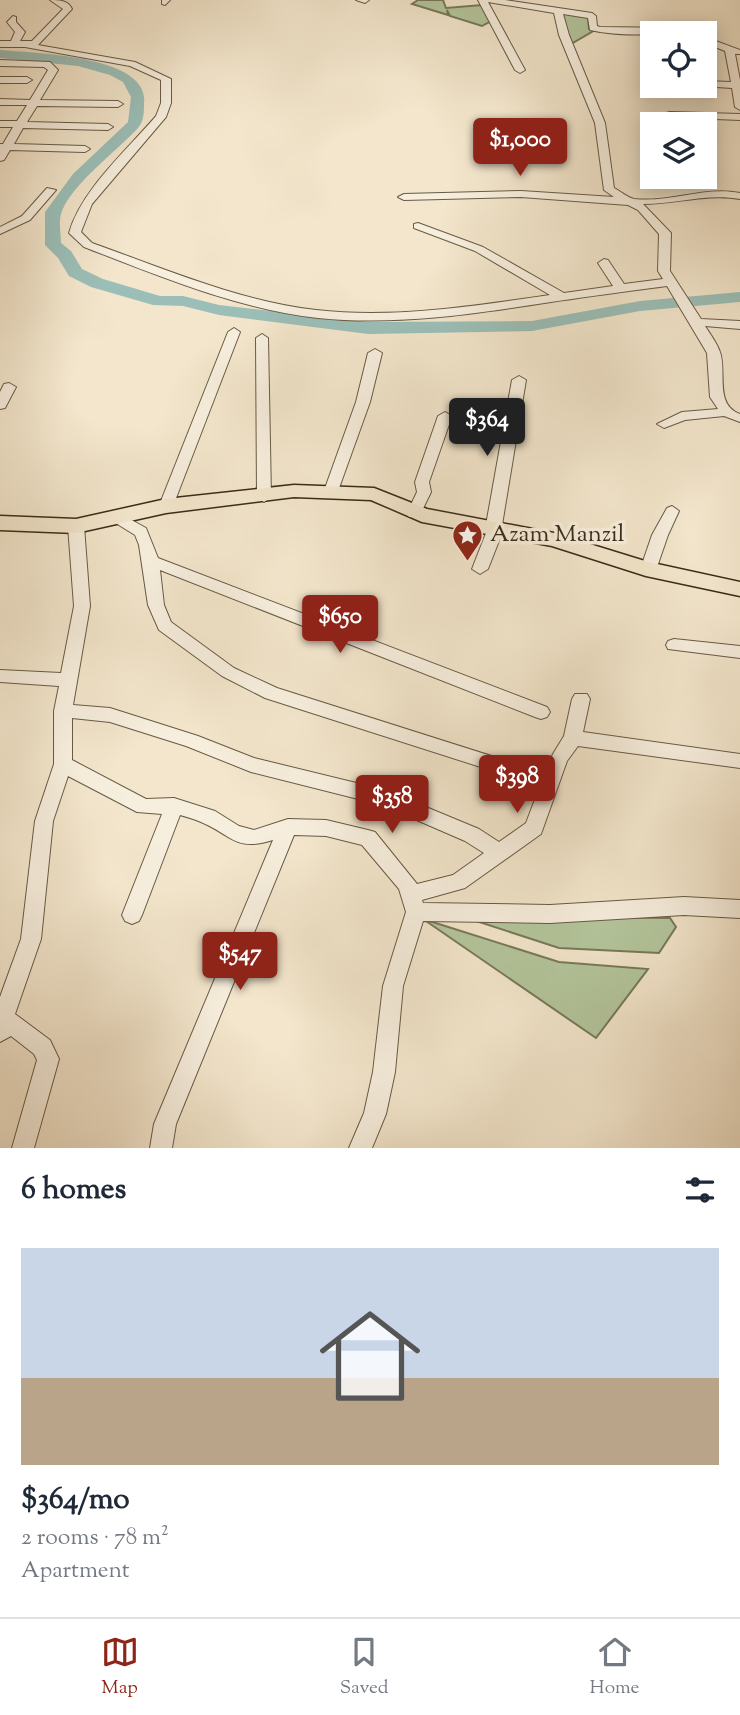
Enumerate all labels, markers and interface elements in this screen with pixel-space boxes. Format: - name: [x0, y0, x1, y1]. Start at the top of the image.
- map controls: [640, 21, 717, 189]
- button: locate: [640, 21, 717, 98]
- button: layers: [640, 112, 717, 189]
- pin: $1,000: [463, 118, 577, 178]
- text: $1,000: [489, 124, 551, 157]
- pin: $364: [446, 398, 528, 458]
- text: $364: [465, 404, 509, 437]
- place icon: Azam Manzil: [450, 518, 484, 562]
- place label: Azam Manzil: [490, 518, 625, 552]
- pin: $650: [299, 596, 381, 655]
- text: $650: [318, 601, 362, 634]
- pin: $398: [476, 756, 558, 815]
- text: $398: [495, 761, 539, 794]
- pin: $358: [351, 776, 433, 835]
- text: $358: [372, 781, 412, 814]
- pin: $547: [199, 932, 281, 992]
- text: $547: [218, 938, 262, 971]
- text: 6 homes: [21, 1169, 126, 1212]
- icon: filters: [681, 1171, 719, 1209]
- icon: home: [307, 1293, 433, 1419]
- text: $364/mo: [21, 1479, 130, 1522]
- text: 2 rooms · 78 m²: [21, 1522, 169, 1555]
- text: Apartment: [21, 1555, 130, 1588]
- tab: Map: [101, 1633, 139, 1702]
- tab: Saved: [340, 1633, 388, 1702]
- tab: Home: [590, 1633, 639, 1702]

